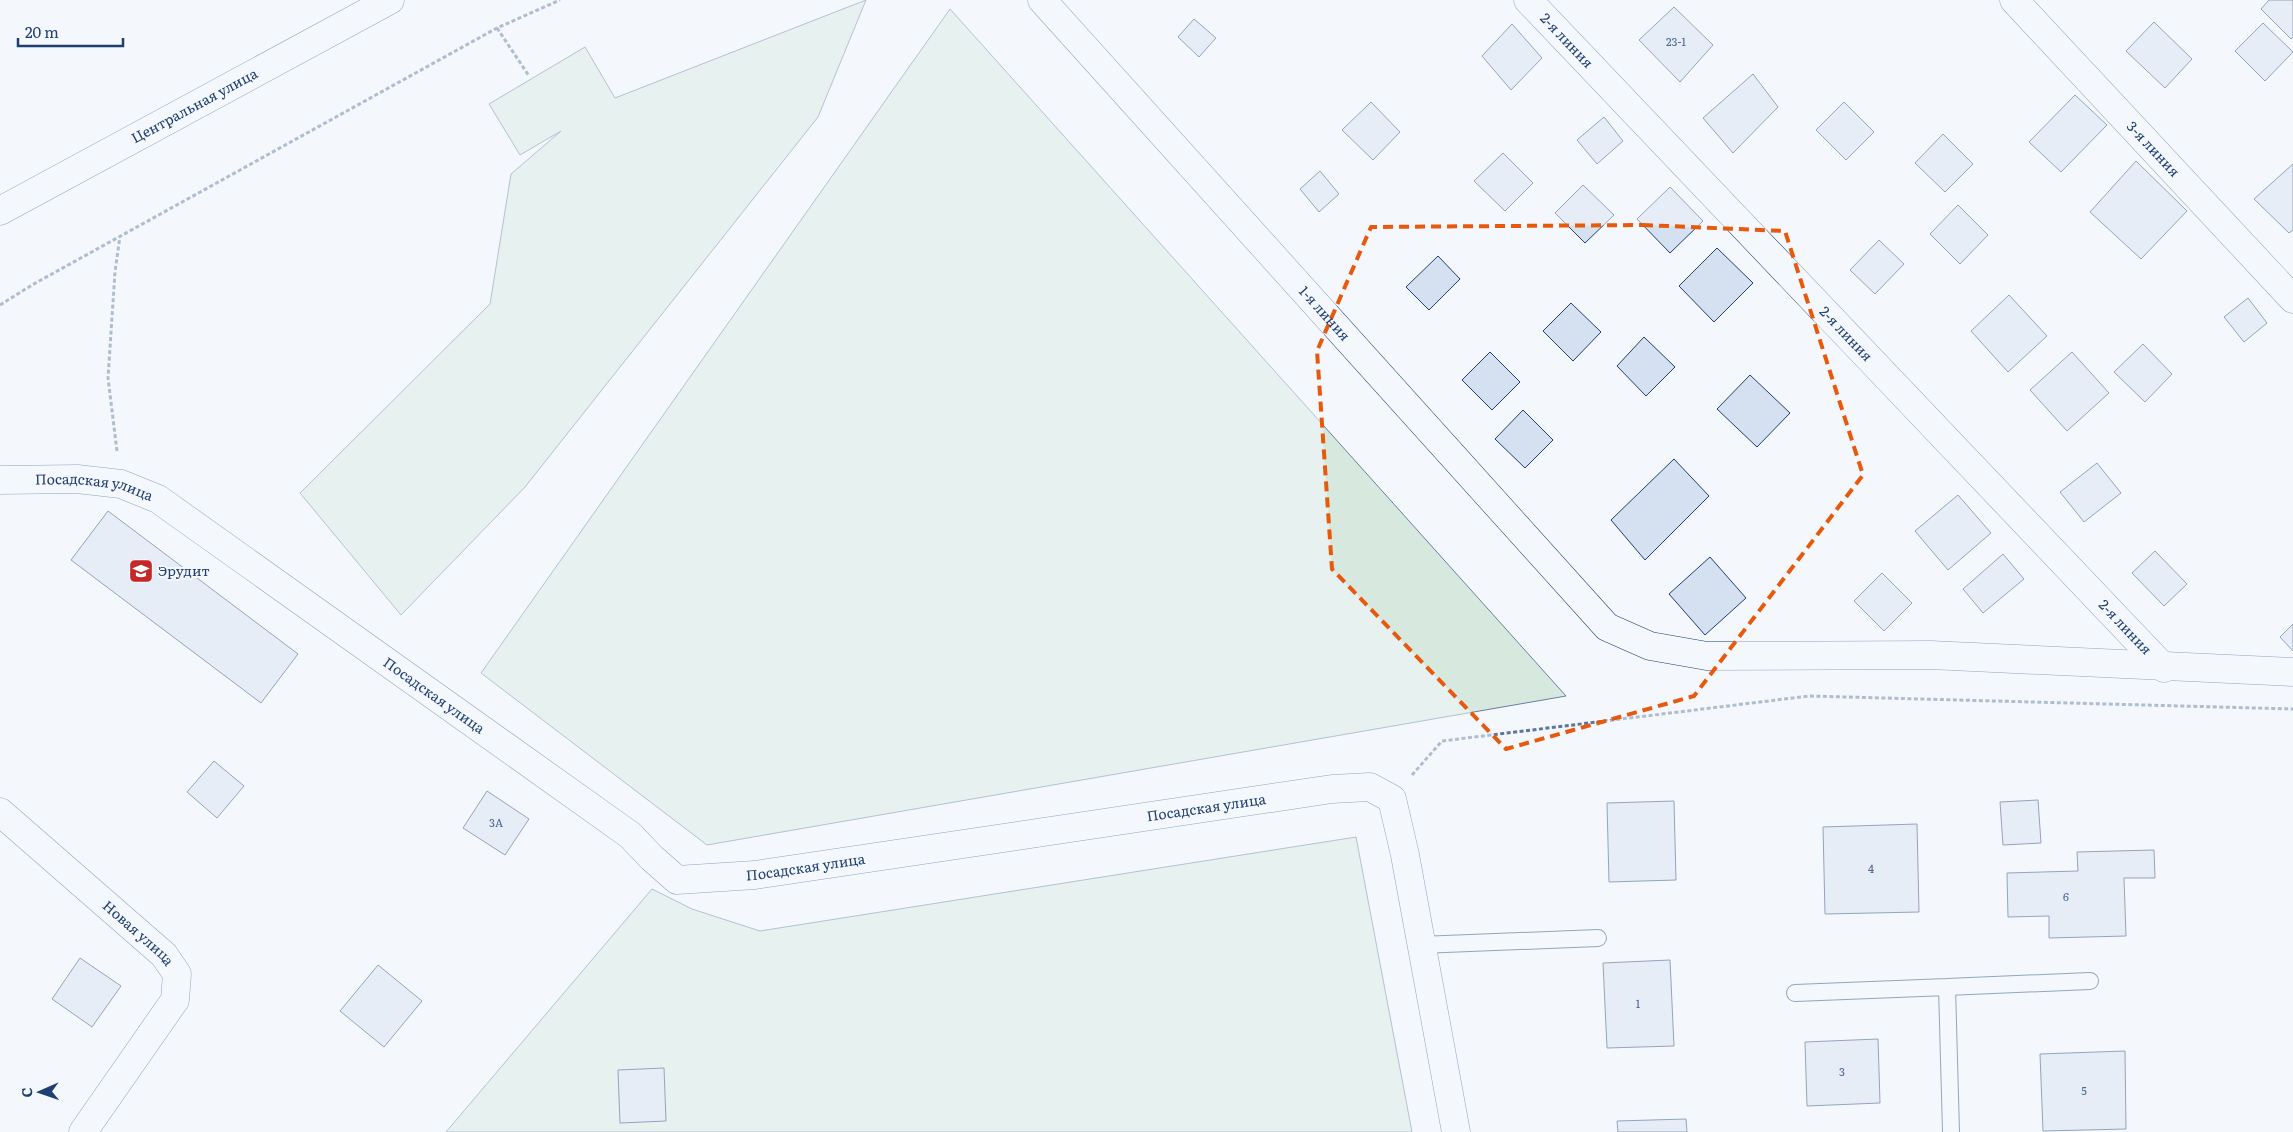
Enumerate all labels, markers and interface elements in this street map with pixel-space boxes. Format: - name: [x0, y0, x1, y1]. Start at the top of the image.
- street label: 2-я линия: [1536, 8, 1598, 72]
- scale bar: [18, 15, 122, 47]
- text: 20 m: [25, 20, 59, 43]
- house number: 23-1: [1666, 33, 1686, 49]
- street label: Центральная улица: [127, 62, 261, 147]
- street label: 3-я линия: [2123, 116, 2185, 181]
- street label: 1-я линия: [1295, 281, 1355, 345]
- street label: 2-я линия: [1816, 301, 1878, 365]
- street label: Посадская улица: [35, 468, 157, 505]
- school or university icon: Эрудит: [128, 558, 154, 584]
- place label: Эрудит: [158, 560, 210, 580]
- street label: 2-я линия: [2095, 595, 2157, 658]
- street label: Посадская улица: [380, 652, 490, 738]
- street label: Посадская улица: [1145, 788, 1267, 826]
- house number: 3А: [489, 814, 503, 830]
- street label: Посадская улица: [745, 848, 867, 885]
- house number: 4: [1868, 860, 1874, 876]
- house number: 6: [2063, 888, 2069, 904]
- street label: Новая улица: [99, 895, 180, 970]
- house number: 1: [1636, 995, 1641, 1011]
- house number: 3: [1839, 1063, 1845, 1079]
- north arrow: [15, 1067, 65, 1117]
- house number: 5: [2081, 1082, 2087, 1098]
- text: С: [16, 1087, 36, 1098]

